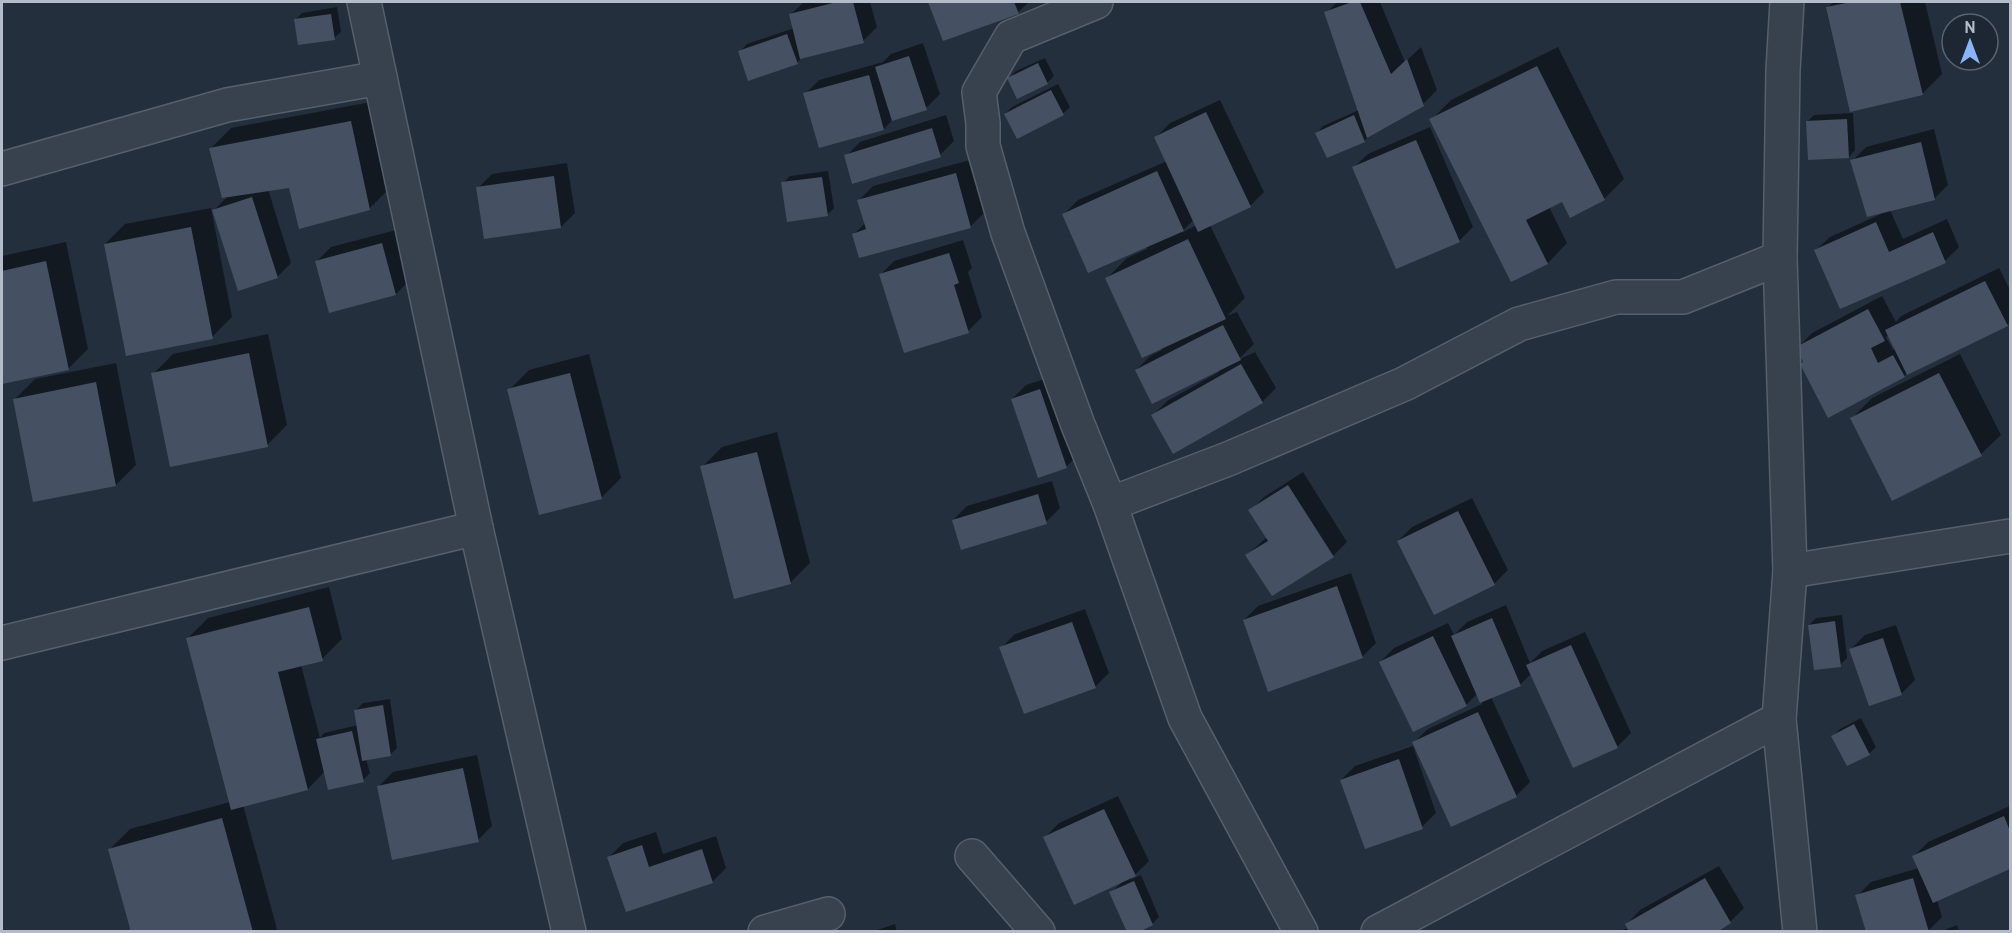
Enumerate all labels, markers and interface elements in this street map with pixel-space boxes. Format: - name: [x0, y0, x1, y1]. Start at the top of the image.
- north arrow: [1940, 12, 2000, 72]
- text: N: [1964, 19, 1976, 39]

